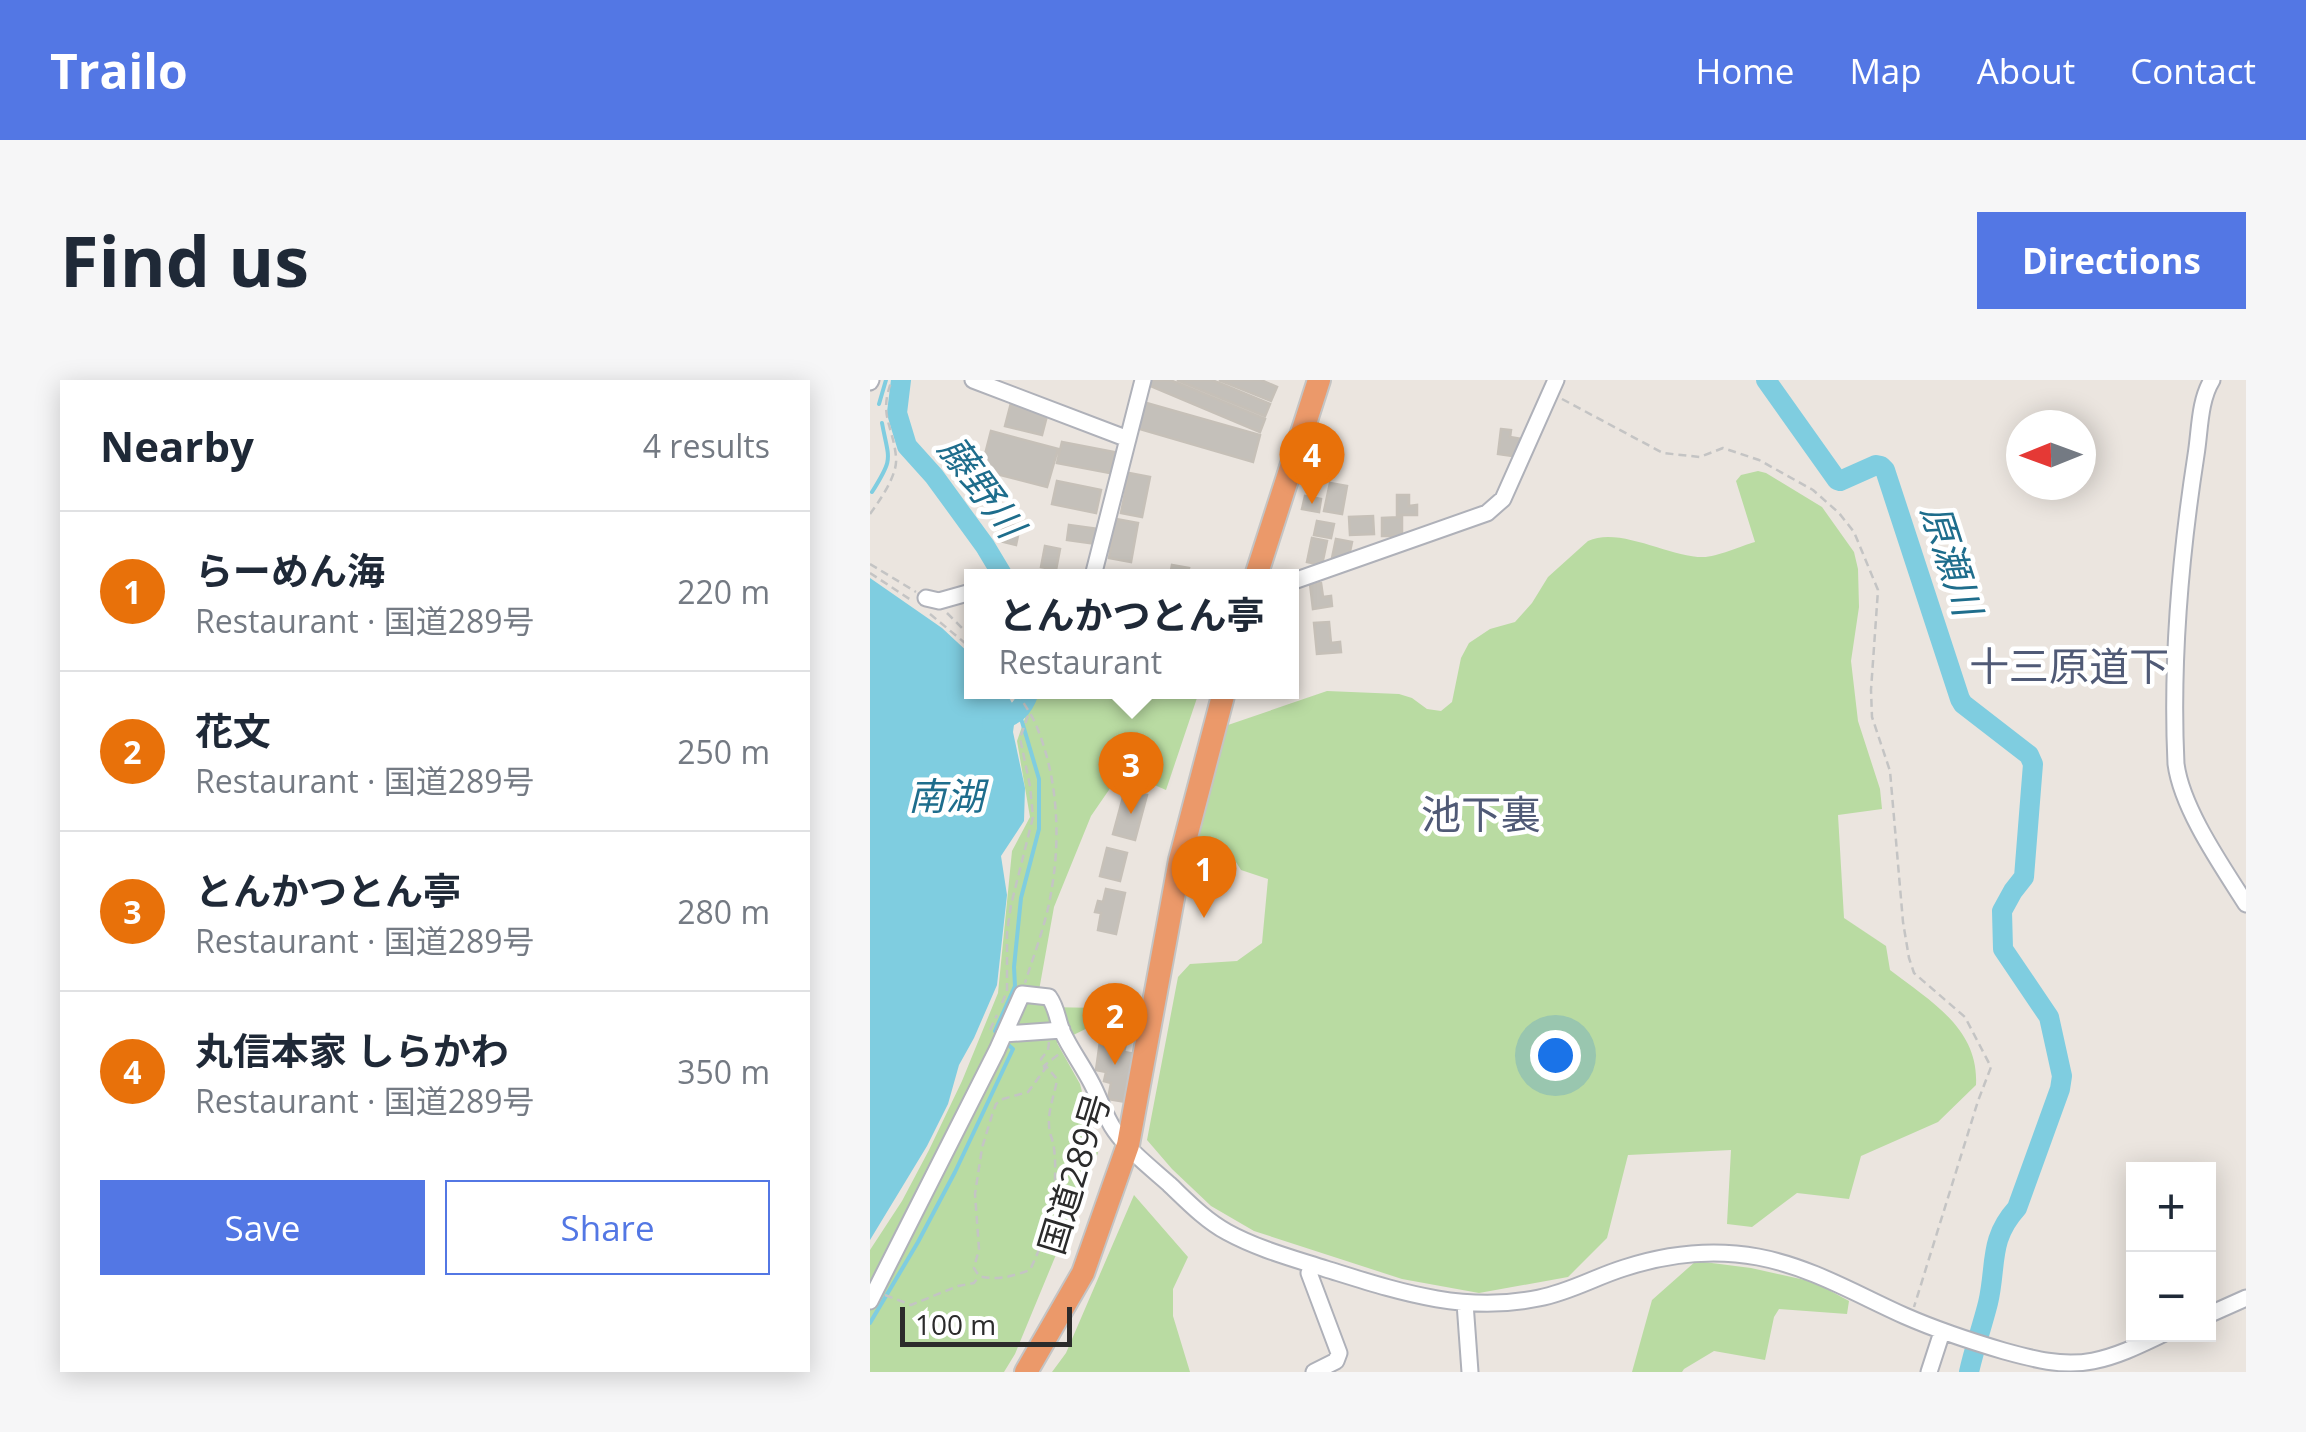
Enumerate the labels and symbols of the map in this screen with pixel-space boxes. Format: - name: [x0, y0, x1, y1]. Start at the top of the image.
- north arrow: [2006, 410, 2096, 500]
- pin: 4: [1280, 422, 1344, 504]
- water label: 藤野川: [928, 424, 1040, 550]
- water label: 原瀬川: [1911, 497, 1996, 625]
- district label: 十三原道下: [1969, 638, 2169, 693]
- pin: 3: [1098, 732, 1164, 814]
- water label: 南湖: [908, 769, 989, 821]
- district label: 池下裏: [1421, 786, 1541, 841]
- pin: 1: [1172, 836, 1236, 918]
- pin: 2: [1082, 982, 1148, 1065]
- your location: [1530, 1030, 1581, 1081]
- street label: 国道289号: [1027, 1088, 1120, 1259]
- scale bar: [900, 1302, 1072, 1346]

